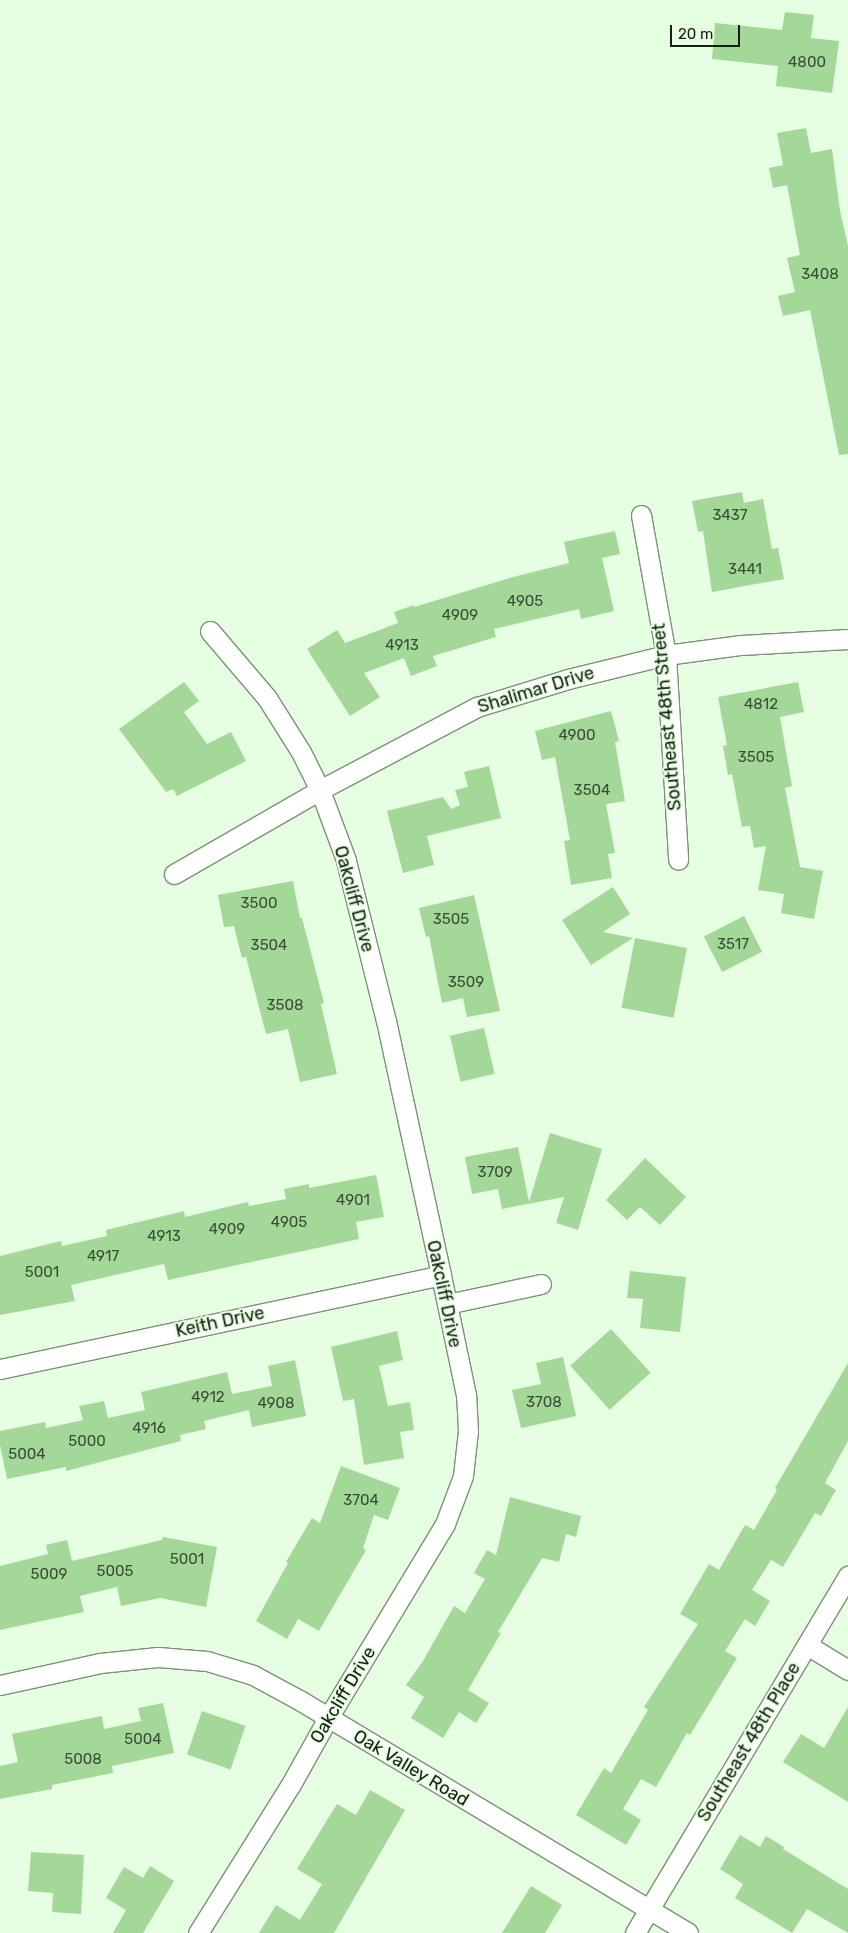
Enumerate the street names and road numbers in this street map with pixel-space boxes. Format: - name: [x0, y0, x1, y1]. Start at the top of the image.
- street label: Southeast 48th Street: [648, 622, 686, 812]
- street label: Shalimar Drive: [475, 662, 597, 718]
- street label: Oakcliff Drive: [329, 843, 379, 955]
- street label: Oakcliff Drive: [422, 1238, 466, 1350]
- street label: Keith Drive: [174, 1302, 266, 1342]
- street label: Oakcliff Drive: [305, 1642, 381, 1748]
- street label: Southeast 48th Place: [693, 1658, 805, 1826]
- street label: Oak Valley Road: [349, 1725, 473, 1811]

